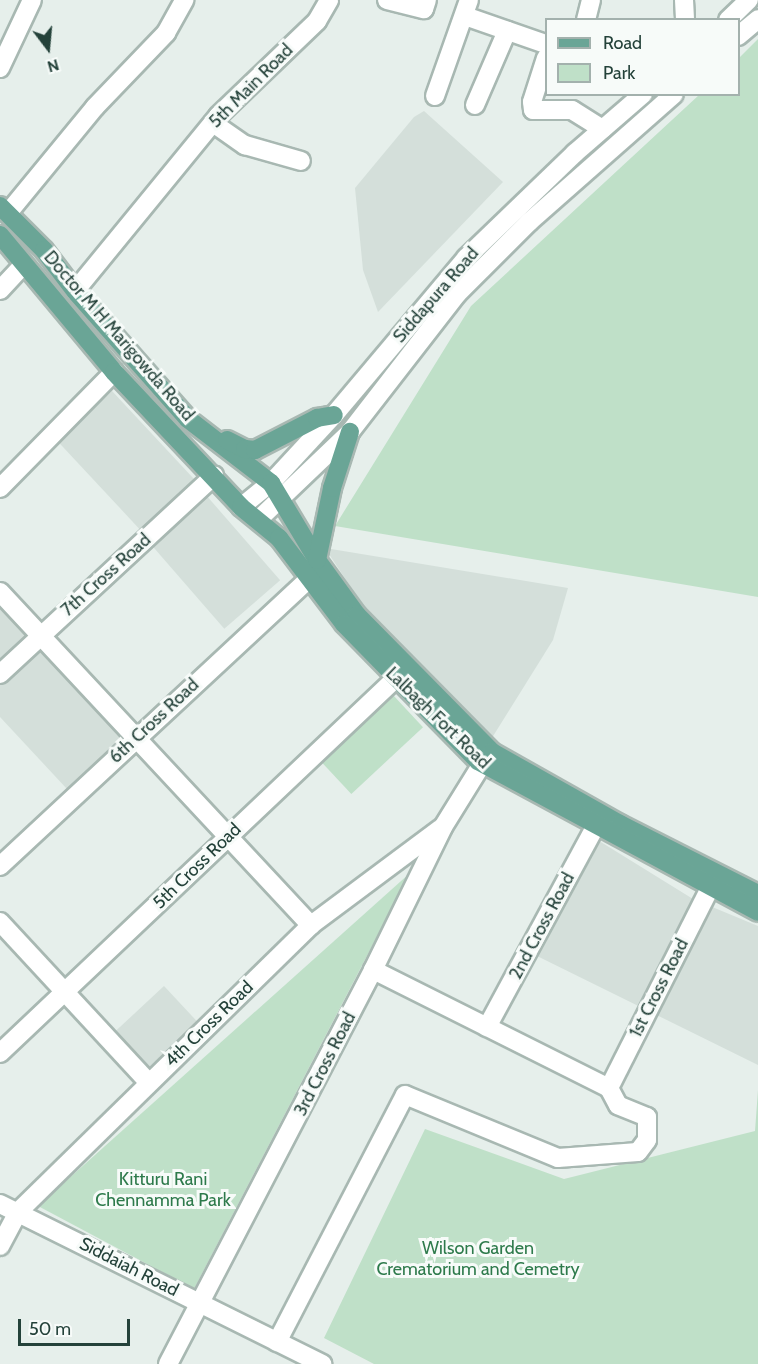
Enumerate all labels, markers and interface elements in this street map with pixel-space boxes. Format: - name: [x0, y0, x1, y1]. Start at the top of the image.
- north arrow: [18, 18, 78, 78]
- legend: [545, 18, 740, 96]
- text: Road: [603, 32, 642, 54]
- street label: 5th Main Road: [205, 40, 297, 132]
- text: N: [45, 55, 61, 76]
- text: Park: [603, 62, 635, 84]
- street label: Siddapura Road: [389, 243, 483, 347]
- street label: Doctor M H Marigowda Road: [39, 247, 199, 425]
- street label: 7th Cross Road: [57, 529, 155, 621]
- street label: Lalbagh Fort Road: [381, 663, 495, 773]
- street label: 6th Cross Road: [105, 674, 203, 768]
- street label: 5th Cross Road: [149, 819, 245, 913]
- street label: 2nd Cross Road: [505, 869, 579, 983]
- street label: 1st Cross Road: [625, 935, 693, 1041]
- street label: 4th Cross Road: [160, 976, 258, 1072]
- street label: 3rd Cross Road: [290, 1009, 360, 1119]
- park label: Kitturu Rani Chennamma Park: [95, 1169, 231, 1212]
- street label: Siddaiah Road: [76, 1233, 182, 1301]
- park label: Wilson Garden Crematorium and Cemetry: [376, 1238, 580, 1280]
- scale bar: [21, 1307, 134, 1345]
- text: 50 m: [29, 1318, 71, 1340]

